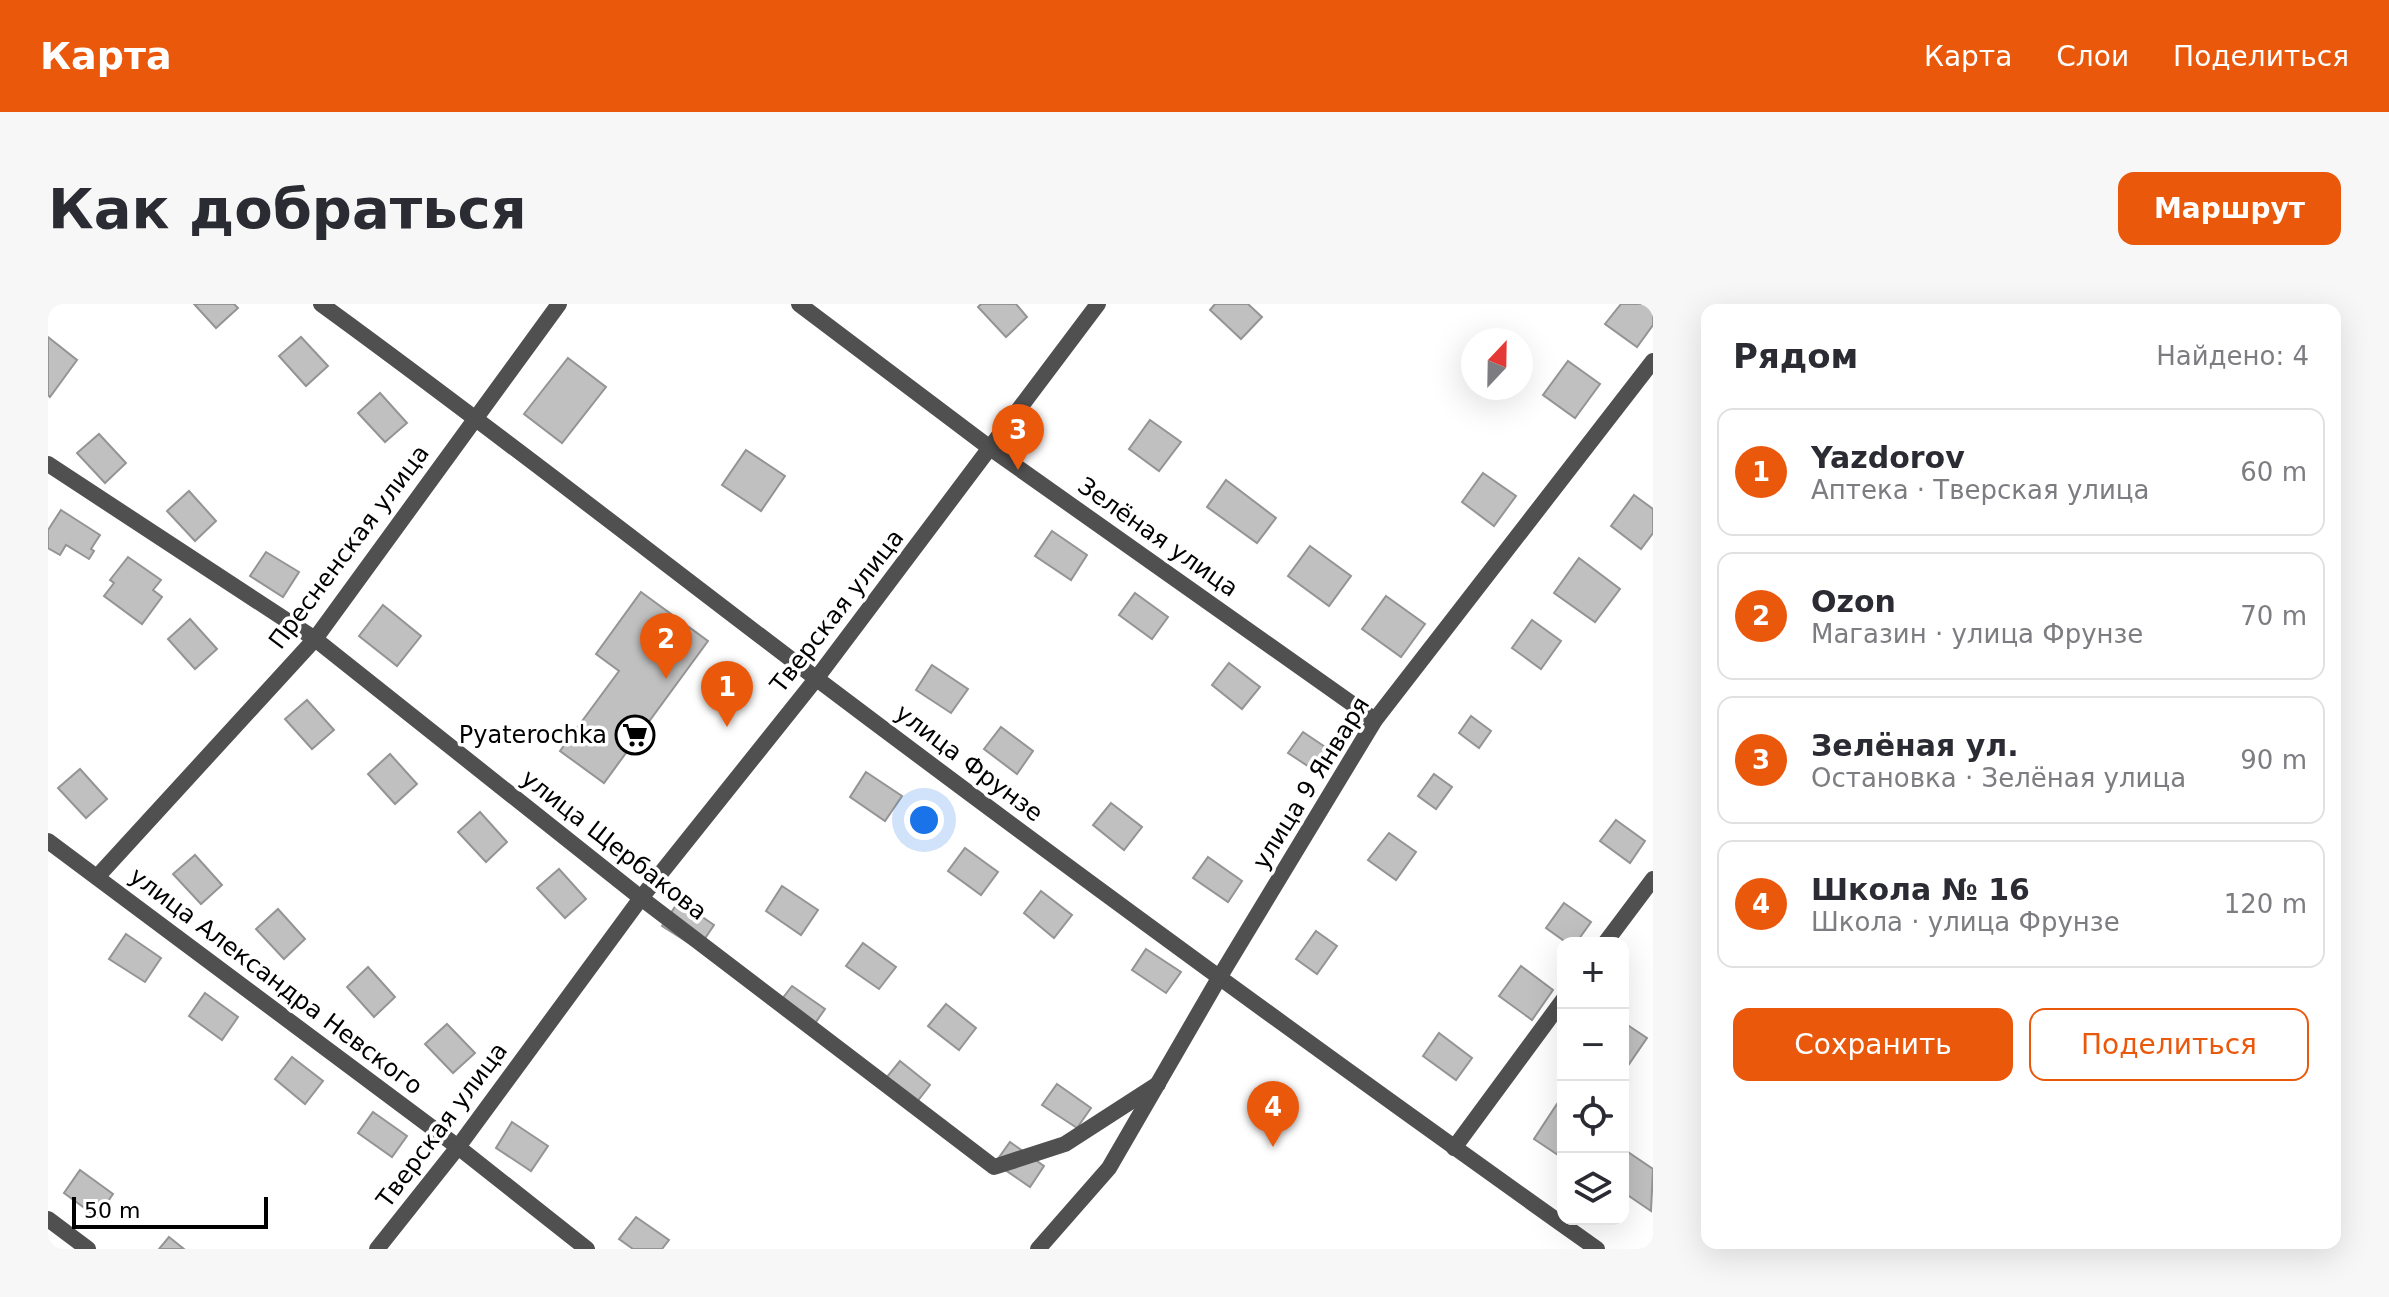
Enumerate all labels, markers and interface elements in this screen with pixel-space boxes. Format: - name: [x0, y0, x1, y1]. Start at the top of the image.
- text: Карта: [40, 34, 172, 78]
- text: Карта: [1924, 40, 2012, 73]
- text: Слои: [2056, 40, 2129, 73]
- text: Поделиться: [2173, 40, 2349, 73]
- button: Маршрут: [2118, 172, 2341, 245]
- text: Как добраться: [48, 176, 527, 241]
- north arrow: [1461, 328, 1533, 400]
- text: Рядом: [1733, 336, 1858, 376]
- text: Найдено: 4: [2156, 341, 2309, 371]
- pin: 3: [992, 404, 1044, 470]
- street label: Пресненская улица: [263, 440, 435, 654]
- text: Yazdorov: [1811, 440, 1965, 475]
- text: 1: [1752, 457, 1770, 487]
- text: 60 m: [2240, 457, 2307, 487]
- street label: Зелёная улица: [1073, 471, 1243, 603]
- text: Аптека · Тверская улица: [1811, 475, 2149, 505]
- street label: Тверская улица: [764, 524, 909, 699]
- text: Ozon: [1811, 584, 1896, 619]
- text: 2: [1752, 601, 1770, 631]
- text: 70 m: [2240, 601, 2307, 631]
- pin: 2: [640, 613, 692, 679]
- text: Магазин · улица Фрунзе: [1811, 619, 2143, 649]
- pin: 1: [701, 661, 753, 727]
- street label: улица 9 Января: [1247, 692, 1375, 874]
- street label: улица Фрунзе: [890, 699, 1048, 827]
- supermarket icon: Pyaterochka: [614, 714, 656, 756]
- place label: Pyaterochka: [459, 721, 607, 749]
- text: Зелёная ул.: [1811, 728, 2019, 763]
- text: 3: [1752, 745, 1770, 775]
- text: 90 m: [2240, 745, 2307, 775]
- text: Остановка · Зелёная улица: [1811, 763, 2186, 793]
- street label: улица Щербакова: [516, 764, 712, 926]
- your location: [904, 800, 944, 840]
- street label: улица Александра Невского: [124, 862, 428, 1100]
- text: Школа № 16: [1811, 872, 2030, 907]
- text: 4: [1752, 889, 1770, 919]
- text: 120 m: [2224, 889, 2307, 919]
- text: Школа · улица Фрунзе: [1811, 907, 2120, 937]
- map controls: [1557, 937, 1629, 1225]
- button: +: [1557, 937, 1629, 1009]
- button: Сохранить: [1733, 1008, 2013, 1081]
- button: Поделиться: [2029, 1008, 2309, 1081]
- button: −: [1557, 1009, 1629, 1081]
- street label: Тверская улица: [370, 1037, 513, 1214]
- pin: 4: [1247, 1081, 1299, 1147]
- button: locate: [1557, 1081, 1629, 1153]
- button: layers: [1557, 1153, 1629, 1225]
- scale bar: [72, 1193, 268, 1229]
- text: 50 m: [84, 1198, 140, 1223]

